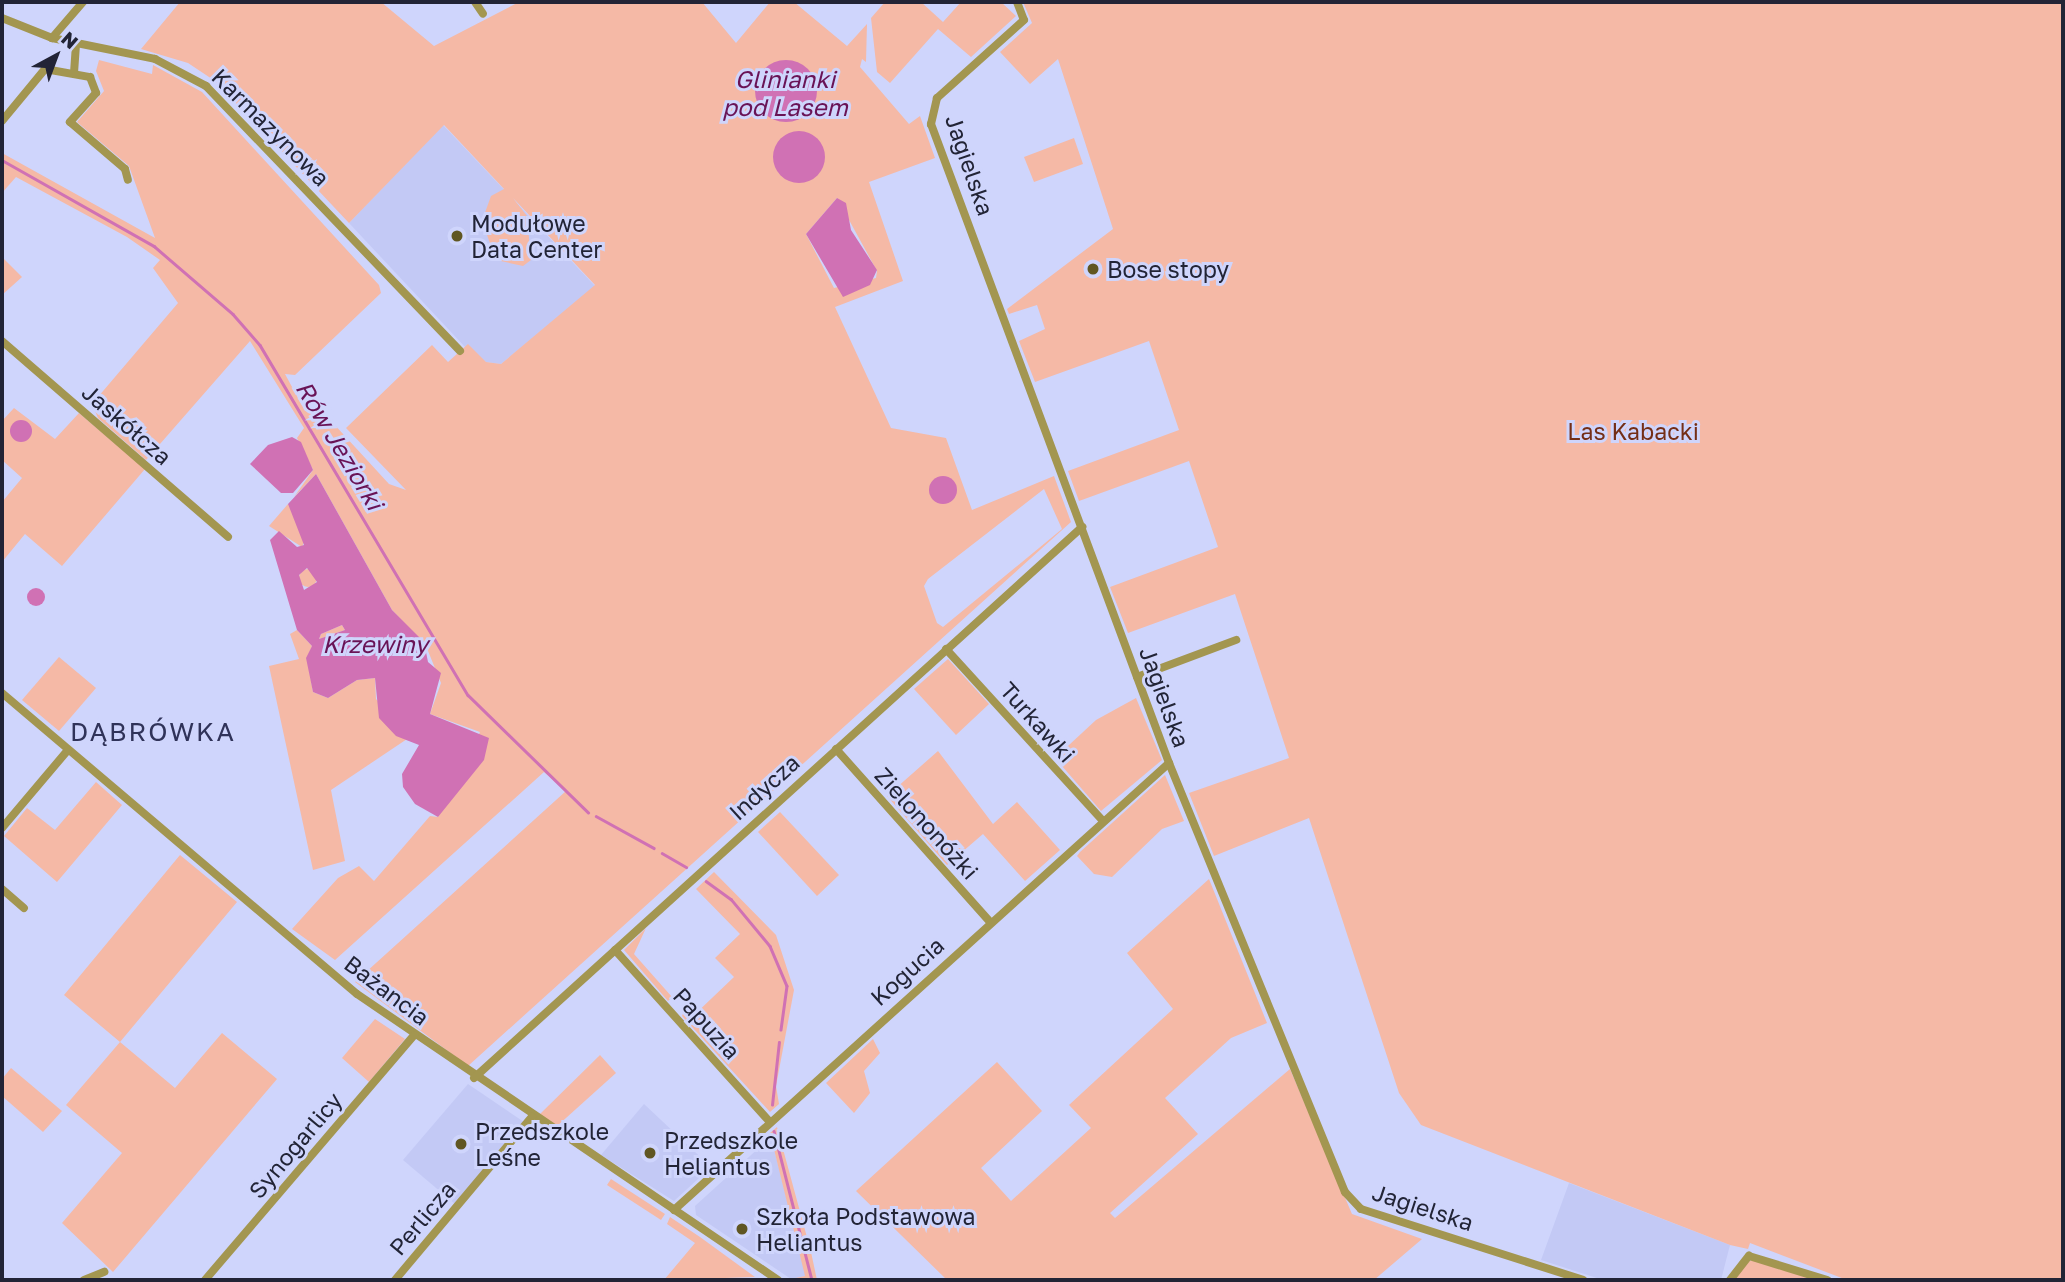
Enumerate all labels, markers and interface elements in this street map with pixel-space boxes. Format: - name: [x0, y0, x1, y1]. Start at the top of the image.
- north arrow: [21, 21, 91, 91]
- text: N: [57, 26, 83, 53]
- street label: Karmazynowa: [207, 63, 335, 191]
- water label: Glinianki pod Lasem: [722, 65, 848, 121]
- street label: Jagielska: [940, 111, 1000, 219]
- place label: Modułowe Data Center: [471, 209, 602, 263]
- marker: Modułowe Data Center: [449, 228, 465, 244]
- place label: Bose stopy: [1107, 255, 1229, 283]
- marker: Bose stopy: [1085, 261, 1101, 277]
- water label: Rów Jeziorki: [290, 375, 390, 515]
- street label: Jaskółcza: [77, 378, 177, 470]
- park label: Las Kabacki: [1567, 417, 1699, 445]
- water label: Krzewiny: [322, 630, 428, 658]
- street label: Jagielska: [1134, 643, 1196, 751]
- street label: Turkawki: [995, 676, 1081, 768]
- district label: DĄBRÓWKA: [71, 716, 235, 748]
- street label: Indycza: [723, 748, 805, 826]
- street label: Zielononóżki: [870, 761, 984, 885]
- street label: Kogucia: [865, 931, 949, 1011]
- street label: Bażancia: [339, 949, 435, 1031]
- street label: Papuzia: [668, 982, 746, 1064]
- street label: Synogarlicy: [243, 1086, 347, 1204]
- place label: Przedszkole Leśne: [475, 1117, 609, 1171]
- place label: Przedszkole Heliantus: [664, 1126, 798, 1180]
- marker: Przedszkole Leśne: [453, 1136, 469, 1152]
- marker: Przedszkole Heliantus: [642, 1145, 658, 1161]
- street label: Perlicza: [383, 1175, 461, 1261]
- street label: Jagielska: [1369, 1178, 1477, 1236]
- place label: Szkoła Podstawowa Heliantus: [756, 1202, 975, 1256]
- marker: Szkoła Podstawowa Heliantus: [734, 1221, 750, 1237]

